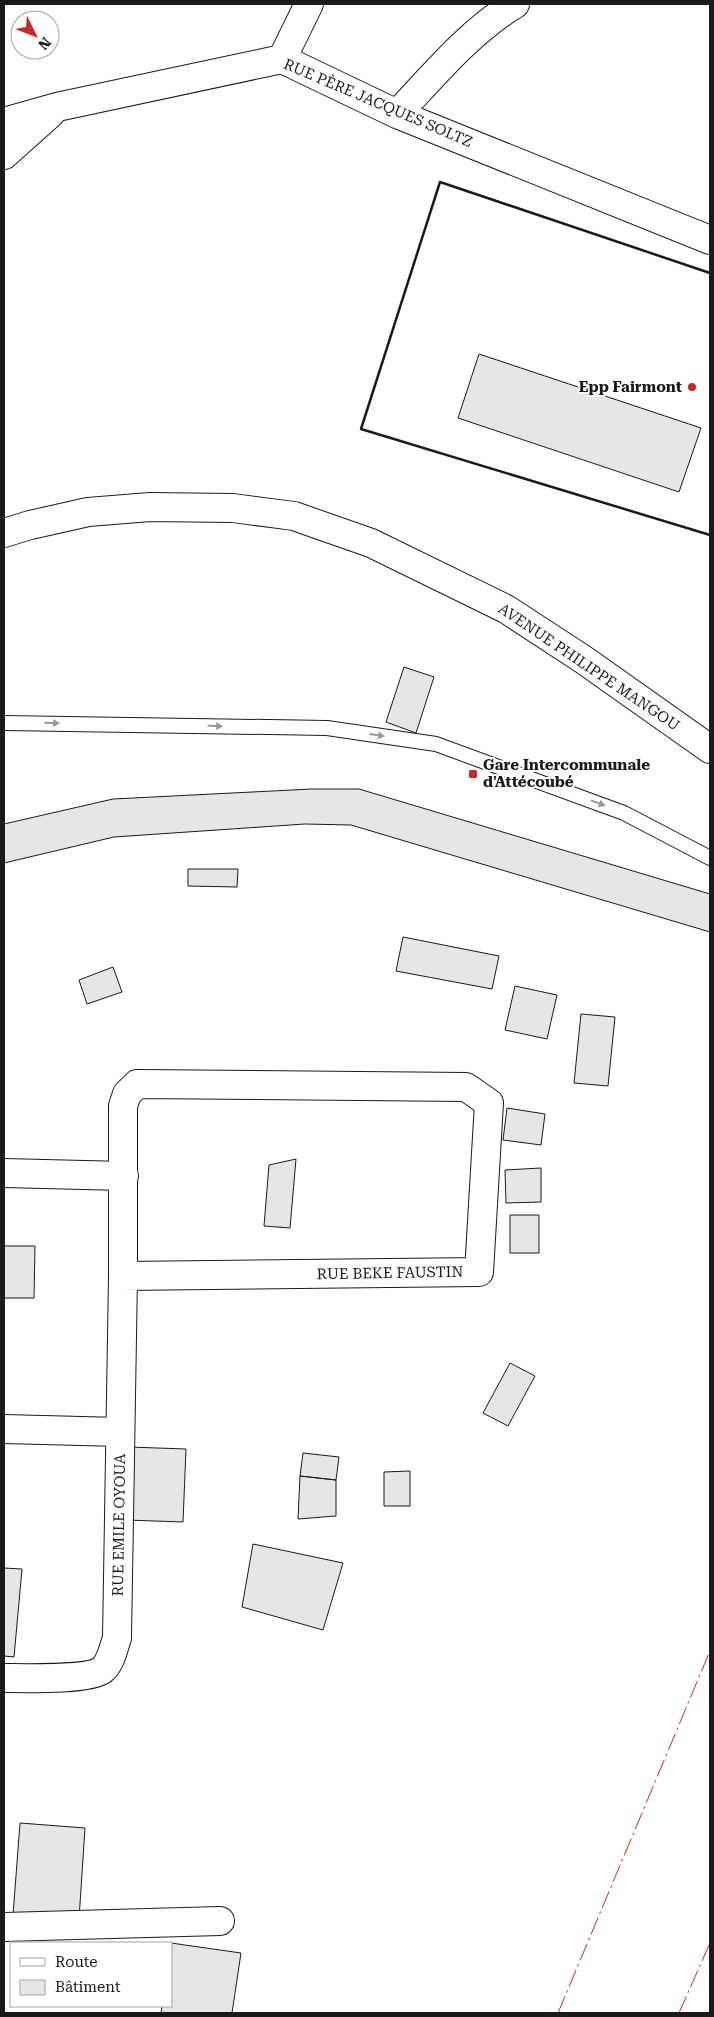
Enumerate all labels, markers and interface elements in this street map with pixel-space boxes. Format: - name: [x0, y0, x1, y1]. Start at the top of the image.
- north arrow: [10, 10, 60, 60]
- text: N: [35, 34, 54, 53]
- street label: RUE PÈRE JACQUES SOLTZ: [281, 55, 475, 151]
- place label: Epp Fairmont: [579, 378, 682, 396]
- marker: Epp Fairmont: [686, 381, 698, 393]
- street label: AVENUE PHILIPPE MANGOU: [495, 600, 683, 734]
- one-way arrow: [45, 719, 61, 727]
- one-way arrow: [207, 722, 223, 730]
- one-way arrow: [369, 731, 385, 739]
- place label: Gare Intercommunale d'Attécoubé: [483, 756, 650, 791]
- marker: Gare Intercommunale d'Attécoubé: [467, 768, 479, 780]
- one-way arrow: [591, 799, 606, 807]
- street label: RUE BEKE FAUSTIN: [317, 1263, 463, 1283]
- street label: RUE EMILE OYOUA: [109, 1453, 129, 1597]
- legend: [10, 1942, 172, 2007]
- text: Route: [55, 1953, 97, 1971]
- text: Bâtiment: [55, 1978, 121, 1996]

